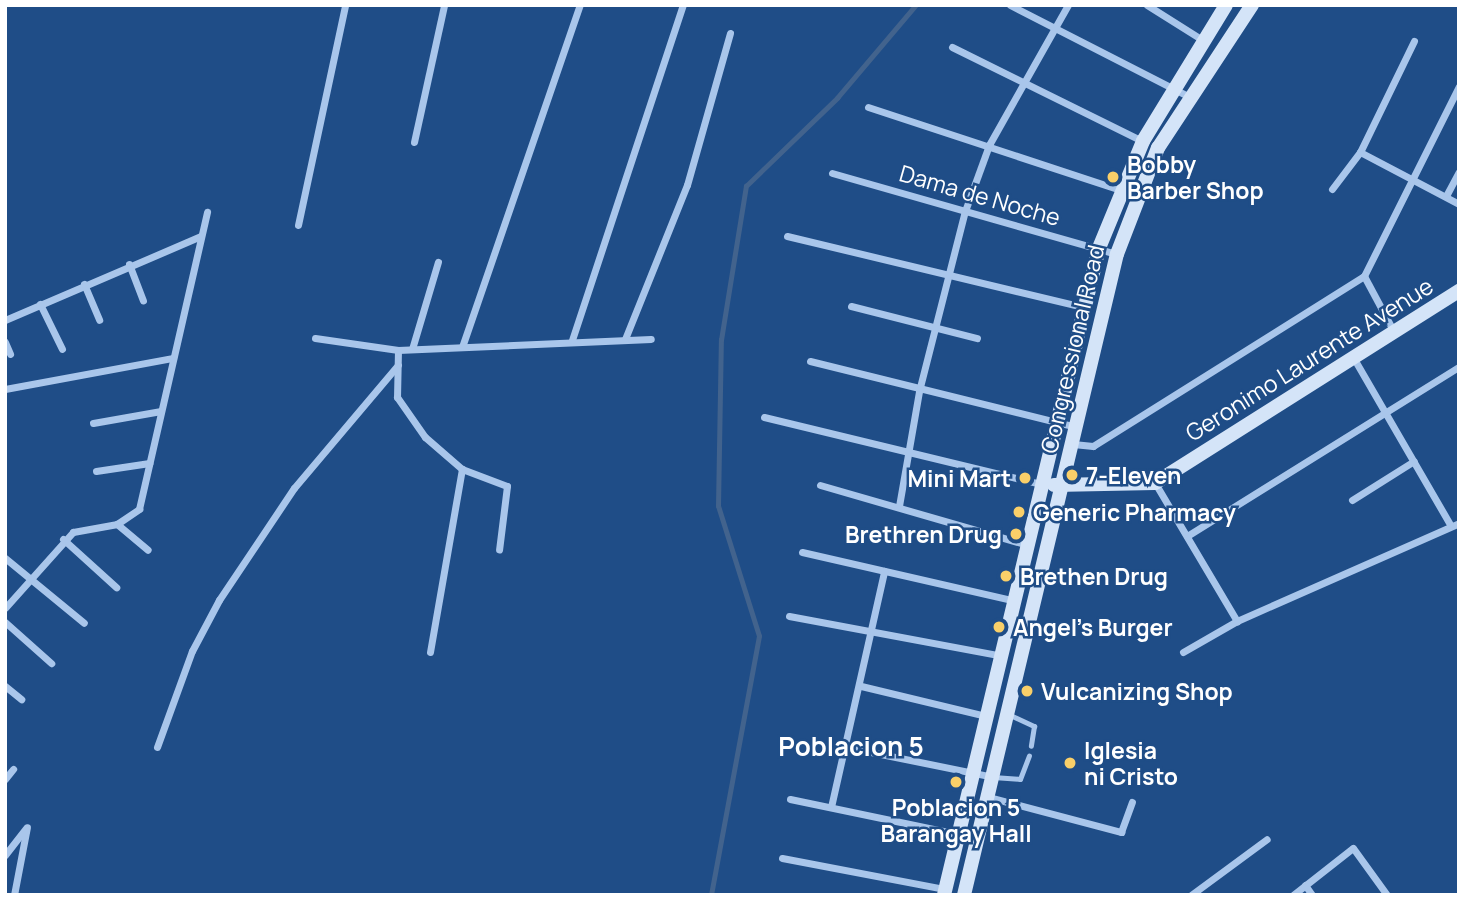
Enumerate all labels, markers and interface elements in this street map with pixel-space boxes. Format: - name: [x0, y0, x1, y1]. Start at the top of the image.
- place label: Bobby Barber Shop: [1127, 150, 1264, 204]
- street label: Dama de Noche: [896, 159, 1064, 231]
- marker: Bobby Barber Shop: [1105, 169, 1121, 185]
- street label: Congressional Road: [1035, 242, 1109, 456]
- street label: Geronimo Laurente Avenue: [1180, 271, 1438, 447]
- place label: 7-Eleven: [1086, 461, 1181, 489]
- place label: Mini Mart: [907, 464, 1011, 492]
- marker: 7-Eleven: [1064, 467, 1080, 483]
- marker: Mini Mart: [1017, 470, 1033, 486]
- place label: Generic Pharmacy: [1033, 498, 1236, 526]
- marker: Generic Pharmacy: [1011, 504, 1027, 520]
- place label: Brethren Drug: [845, 520, 1002, 548]
- marker: Brethren Drug: [1008, 526, 1024, 542]
- place label: Brethen Drug: [1020, 562, 1168, 590]
- marker: Brethen Drug: [998, 568, 1014, 584]
- place label: Angel's Burger: [1013, 613, 1172, 641]
- marker: Angel's Burger: [991, 619, 1007, 635]
- place label: Vulcanizing Shop: [1041, 677, 1233, 705]
- marker: Vulcanizing Shop: [1019, 683, 1035, 699]
- district label: Poblacion 5: [778, 731, 924, 763]
- place label: Iglesia ni Cristo: [1084, 736, 1178, 790]
- marker: Iglesia ni Cristo: [1062, 755, 1078, 771]
- marker: Poblacion 5 Barangay Hall: [948, 774, 964, 790]
- place label: Poblacion 5 Barangay Hall: [880, 793, 1032, 847]

